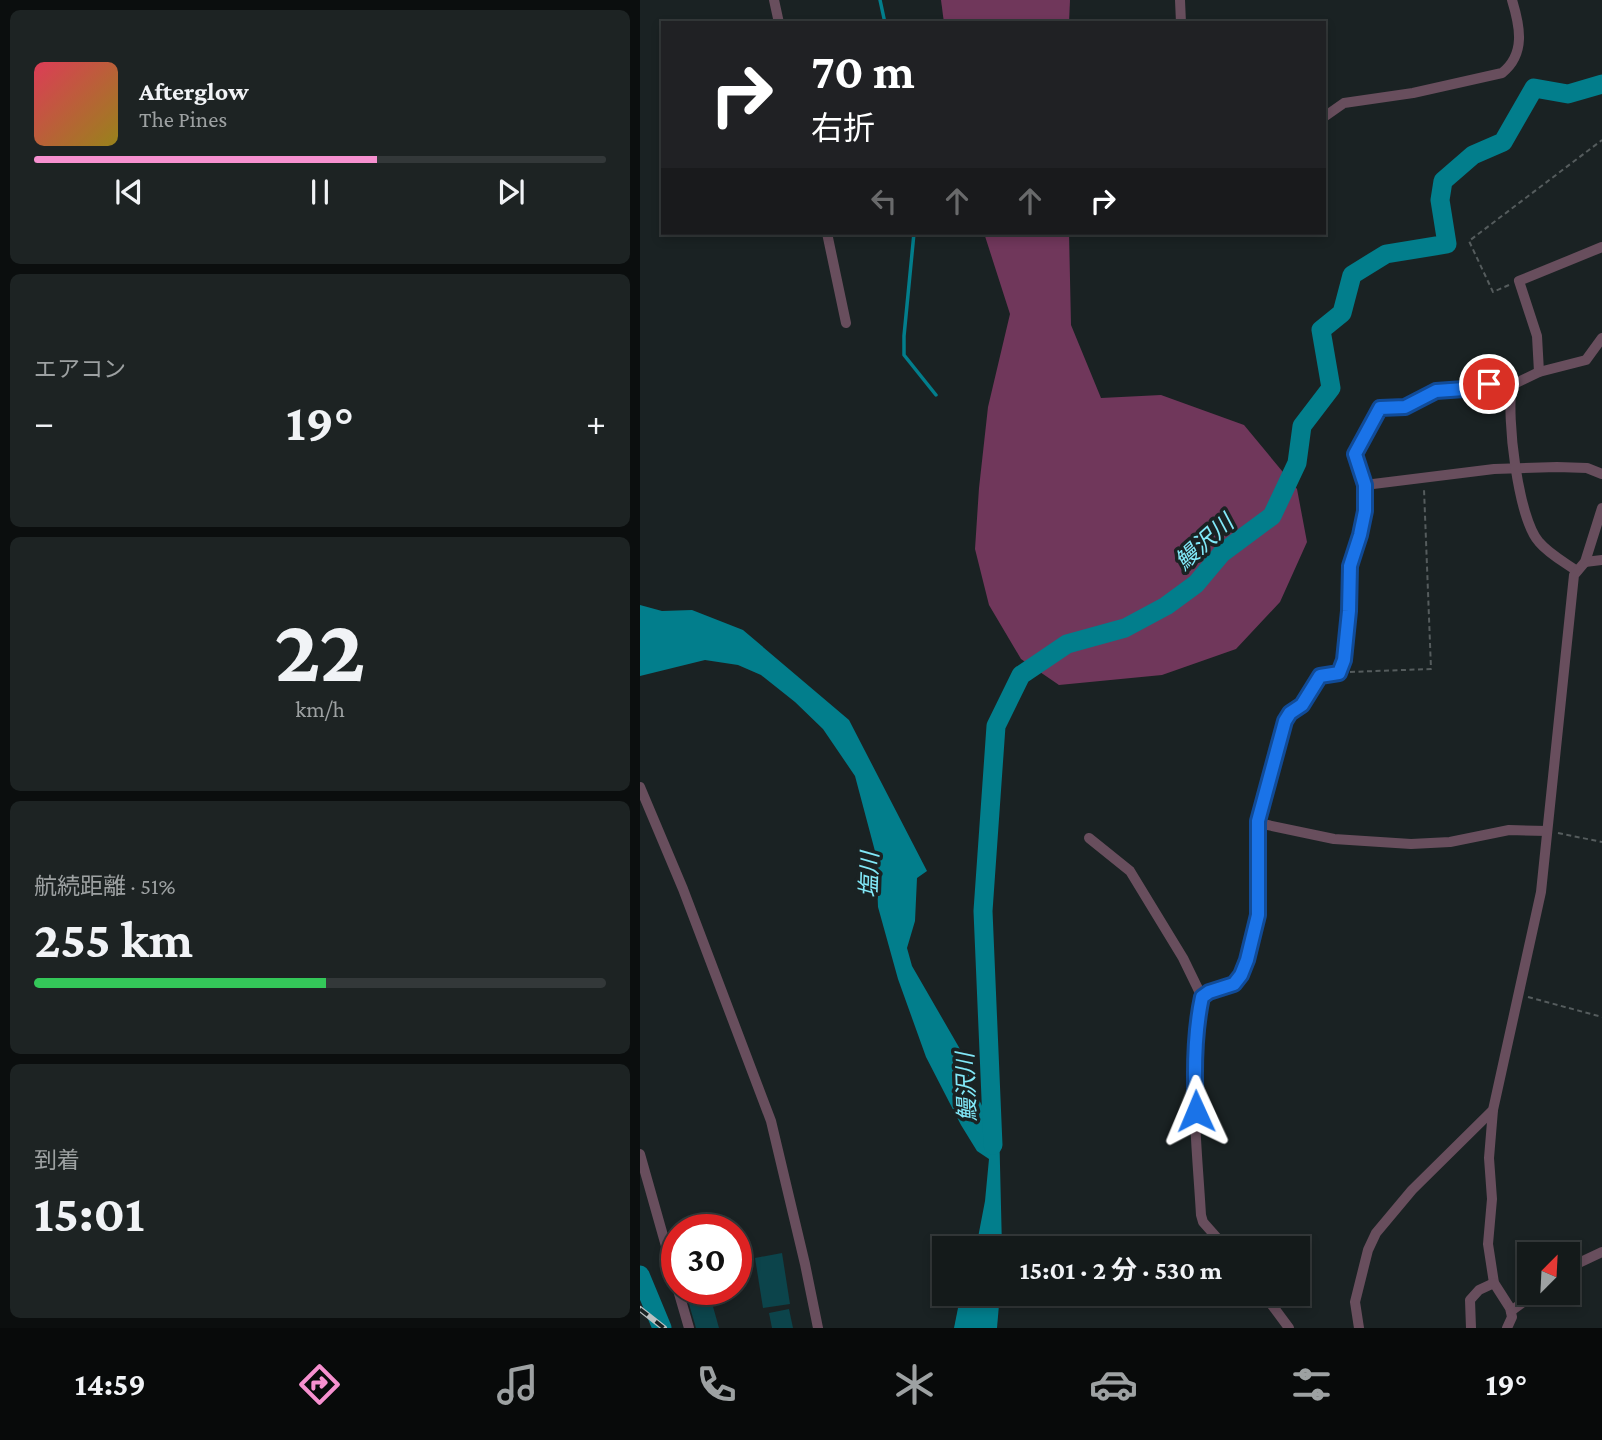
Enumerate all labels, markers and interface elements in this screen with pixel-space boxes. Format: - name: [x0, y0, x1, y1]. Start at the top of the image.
- text: 70 m: [811, 44, 915, 99]
- icon: right: [696, 49, 787, 140]
- text: Afterglow: [139, 77, 249, 106]
- text: The Pines: [139, 106, 227, 132]
- text: 右折: [811, 110, 875, 146]
- icon: previous: [110, 173, 148, 211]
- icon: pause: [301, 173, 339, 211]
- icon: next: [492, 173, 530, 211]
- icon: left: [865, 182, 903, 220]
- icon: ahead: [938, 182, 976, 220]
- icon: ahead: [1011, 182, 1049, 220]
- icon: right: [1084, 182, 1122, 220]
- pin: [1459, 354, 1519, 414]
- text: エアコン: [34, 356, 126, 382]
- icon: arrive: [1470, 365, 1508, 403]
- text: 19°: [286, 393, 354, 451]
- text: −: [34, 401, 54, 443]
- text: +: [586, 401, 606, 443]
- water label: 鰻沢川: [1170, 507, 1241, 575]
- text: 22: [274, 599, 366, 701]
- text: km/h: [295, 696, 345, 722]
- water label: 塩川: [855, 849, 883, 898]
- text: 航続距離 · 51%: [34, 873, 176, 899]
- text: 255 km: [34, 910, 193, 968]
- water label: 鰻沢川: [952, 1049, 980, 1122]
- position arrow: [1159, 1074, 1233, 1148]
- text: 到着: [34, 1147, 80, 1173]
- text: 15:01: [34, 1184, 144, 1242]
- speed limit sign: 30: [661, 1214, 752, 1305]
- north arrow: [1517, 1242, 1580, 1306]
- map controls: [1517, 1242, 1580, 1305]
- text: 15:01 · 2 分 · 530 m: [1020, 1256, 1222, 1285]
- icon: directions: [295, 1360, 344, 1409]
- icon: music: [493, 1360, 542, 1409]
- icon: phone: [692, 1360, 741, 1409]
- icon: climate: [890, 1360, 939, 1409]
- icon: car: [1089, 1360, 1138, 1409]
- icon: filters: [1287, 1360, 1336, 1409]
- text: 14:59: [75, 1366, 146, 1402]
- text: 19°: [1485, 1366, 1527, 1402]

